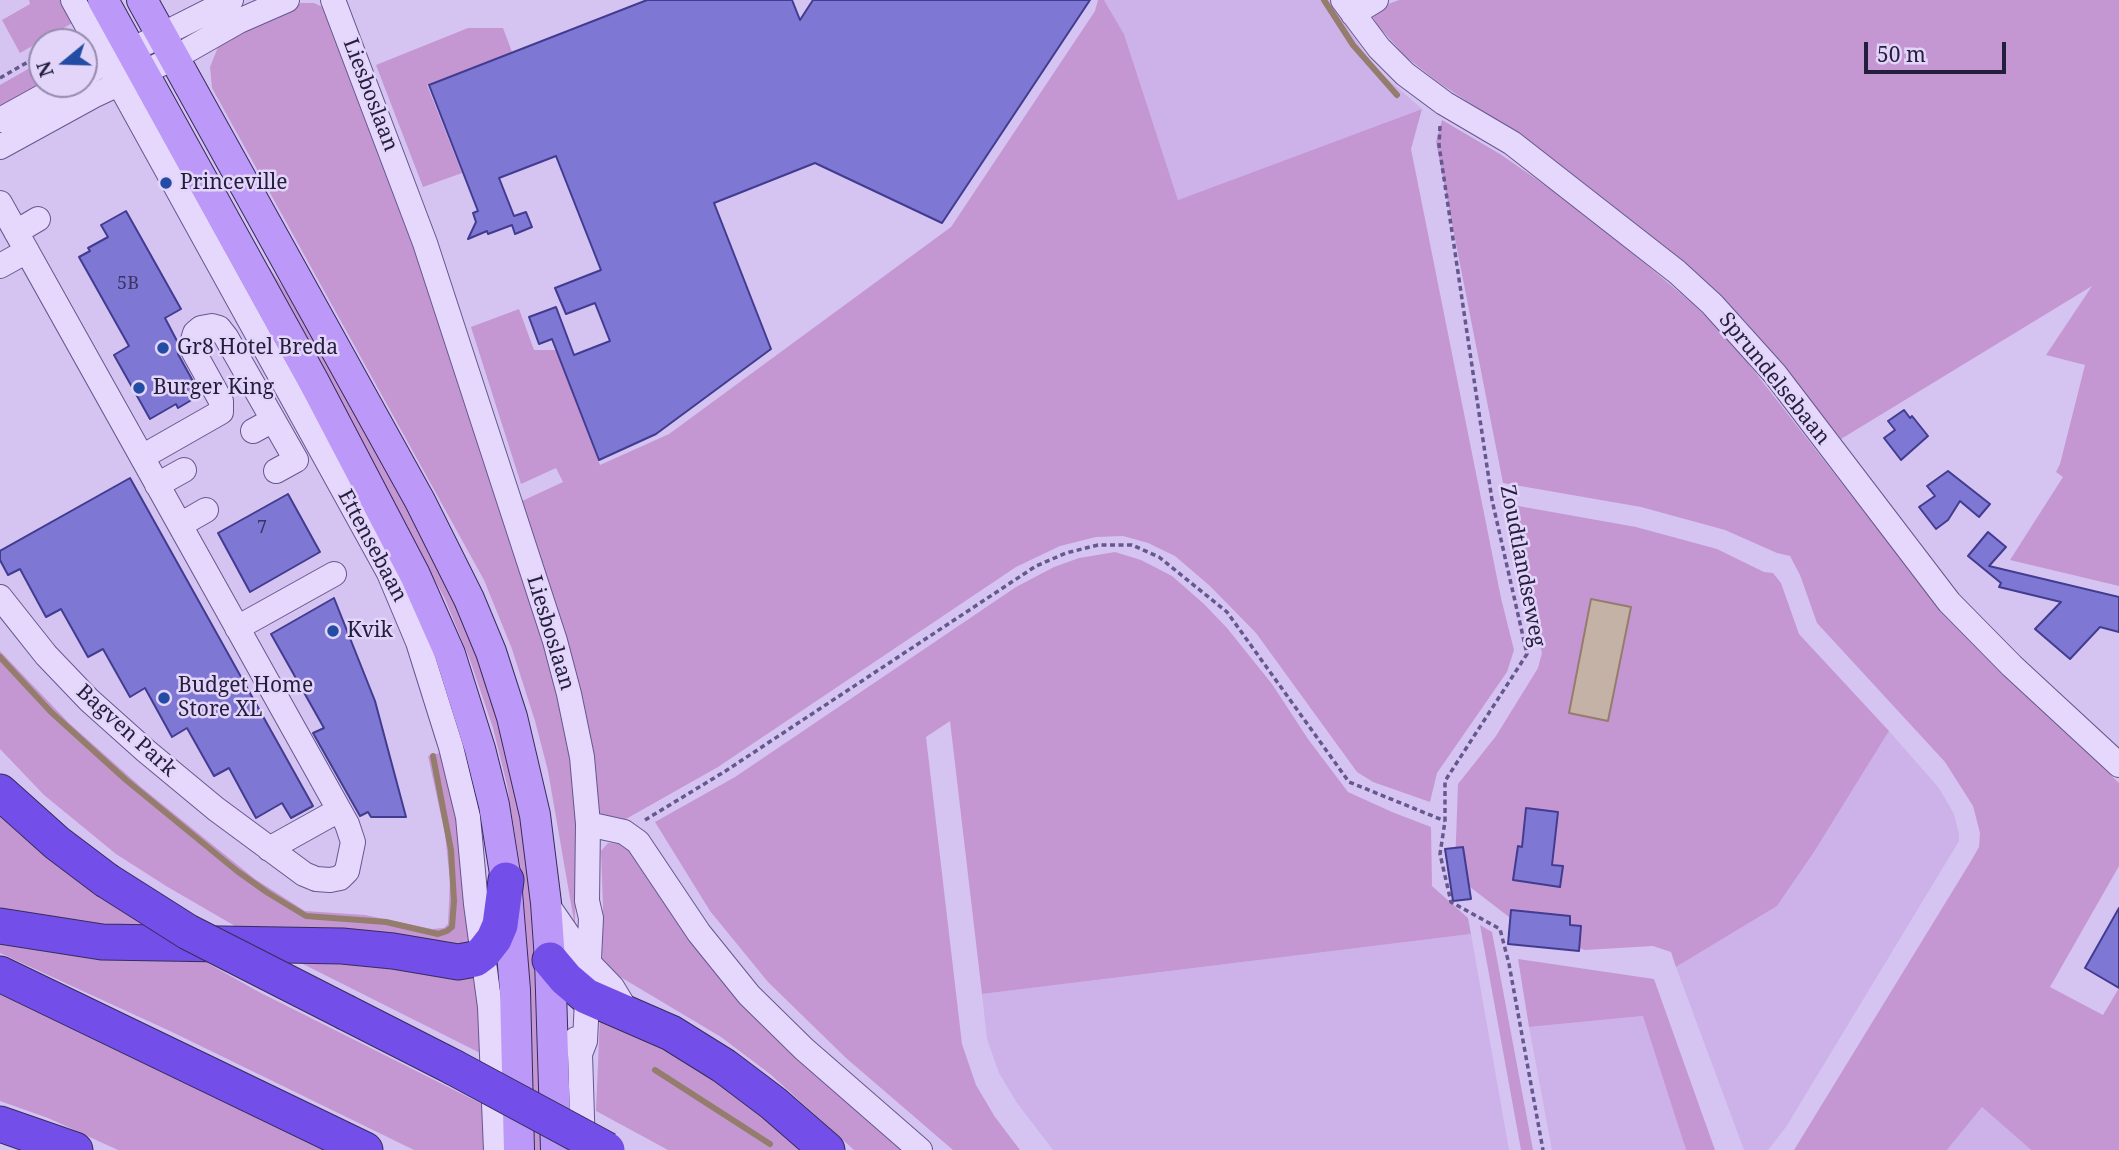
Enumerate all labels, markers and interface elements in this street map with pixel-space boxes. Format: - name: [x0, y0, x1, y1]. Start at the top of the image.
- north arrow: [28, 28, 98, 98]
- scale bar: [1867, 28, 2009, 72]
- street label: Liesboslaan: [337, 35, 403, 155]
- text: 50 m: [1877, 40, 1926, 68]
- text: N: [30, 58, 60, 81]
- place label: Princeville: [180, 170, 288, 196]
- marker: Princeville: [158, 175, 174, 191]
- house number: 5B: [117, 273, 139, 295]
- street label: Sprundelsebaan: [1713, 308, 1835, 450]
- place label: Gr8 Hotel Breda: [177, 335, 338, 361]
- marker: Gr8 Hotel Breda: [155, 340, 171, 356]
- place label: Burger King: [153, 375, 274, 401]
- marker: Burger King: [131, 380, 147, 396]
- street label: Zoudtlandseweg: [1494, 483, 1550, 649]
- street label: Ettensebaan: [332, 486, 412, 606]
- house number: 7: [257, 517, 267, 539]
- street label: Liesboslaan: [521, 573, 579, 693]
- place label: Kvik: [347, 618, 393, 644]
- marker: Kvik: [325, 623, 341, 639]
- place label: Budget Home Store XL: [178, 673, 313, 723]
- street label: Bagven Park: [71, 680, 181, 782]
- marker: Budget Home Store XL: [156, 690, 172, 706]

